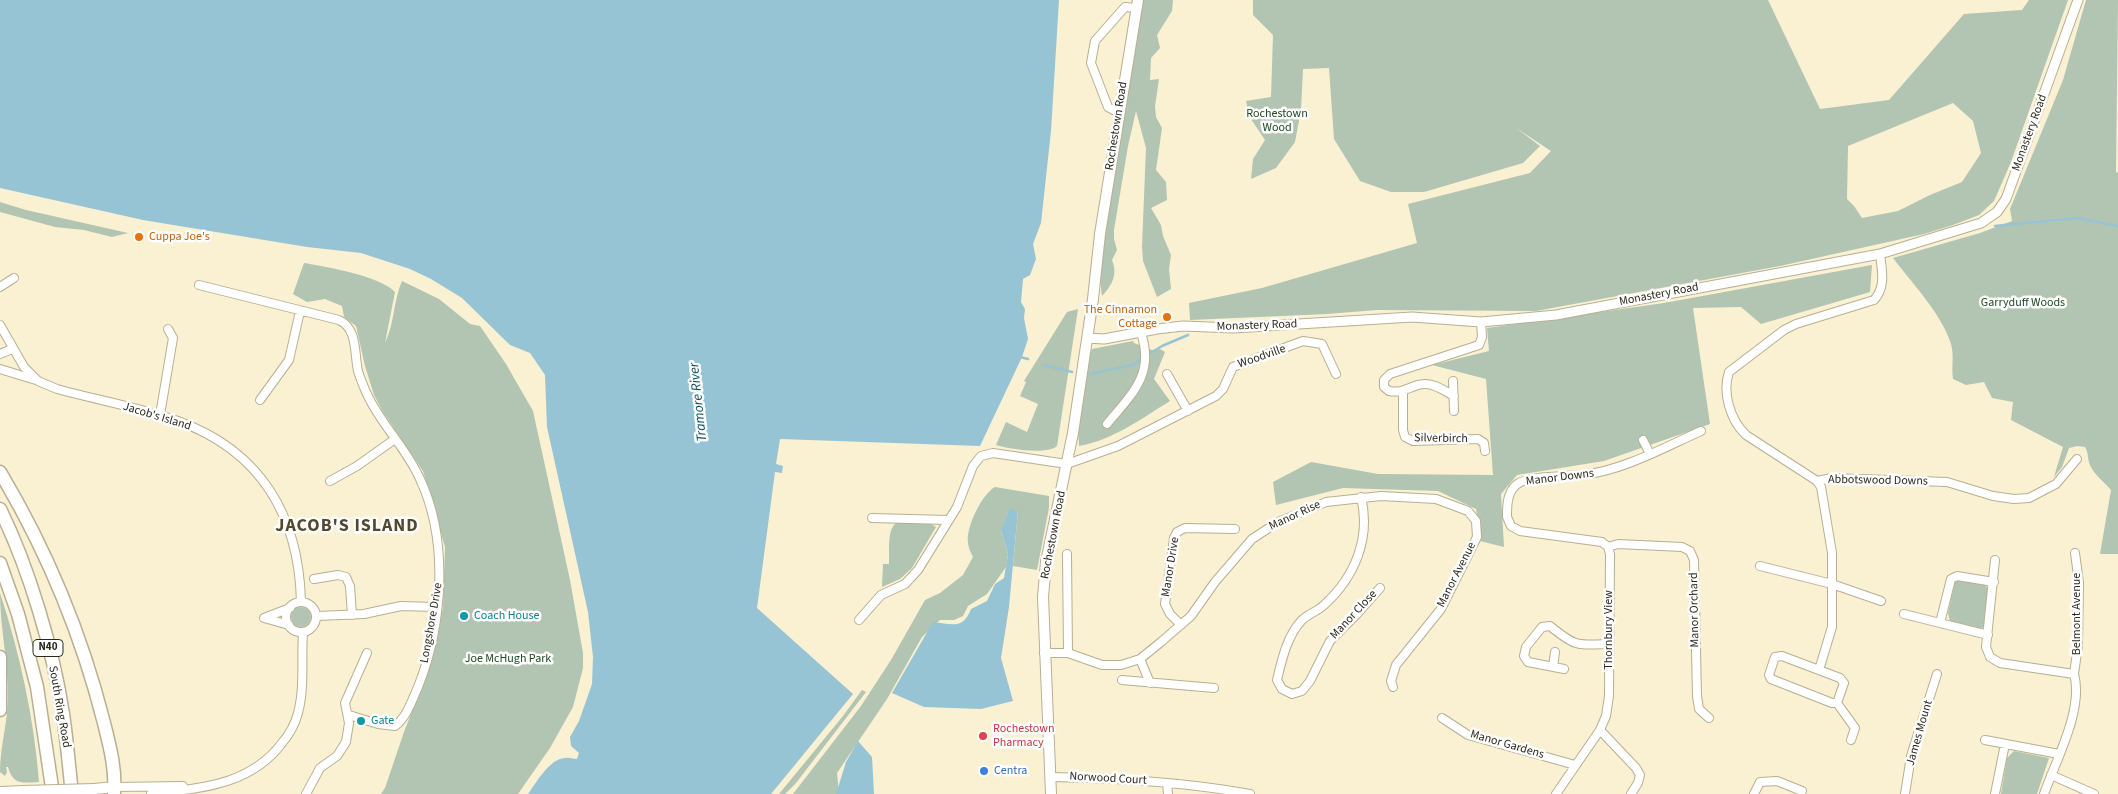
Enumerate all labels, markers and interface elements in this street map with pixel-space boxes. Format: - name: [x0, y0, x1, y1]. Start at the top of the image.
- street label: Rochestown Road: [1103, 81, 1131, 171]
- street label: Monastery Road: [2009, 93, 2051, 173]
- park label: Rochestown Wood: [1246, 107, 1308, 135]
- place label: Cuppa Joe's: [149, 230, 210, 244]
- marker: Cuppa Joe's: [133, 231, 145, 243]
- street label: Monastery Road: [1618, 280, 1700, 310]
- park label: Garryduff Woods: [1981, 296, 2065, 310]
- place label: The Cinnamon Cottage: [1084, 303, 1157, 331]
- marker: The Cinnamon Cottage: [1161, 311, 1173, 323]
- street label: Monastery Road: [1216, 317, 1298, 335]
- street label: Woodville: [1236, 342, 1288, 372]
- water label: Tramore River: [686, 362, 712, 442]
- street label: Jacob's Island: [121, 400, 193, 434]
- street label: Silverbirch: [1414, 431, 1468, 447]
- street label: Manor Downs: [1525, 467, 1595, 489]
- street label: Abbotswood Downs: [1828, 473, 1928, 489]
- street label: Rochestown Road: [1038, 490, 1070, 580]
- street label: Manor Rise: [1267, 498, 1323, 534]
- district label: JACOB'S ISLAND: [274, 516, 420, 538]
- street label: Manor Drive: [1159, 536, 1183, 598]
- street label: Manor Avenue: [1434, 540, 1480, 610]
- street label: Manor Orchard: [1687, 572, 1703, 648]
- street label: Belmont Avenue: [2070, 573, 2084, 655]
- street label: Longshore Drive: [418, 582, 446, 664]
- street label: Manor Close: [1328, 588, 1380, 642]
- street label: Thornbury View: [1602, 590, 1616, 670]
- place label: Coach House: [474, 609, 539, 623]
- marker: Coach House: [458, 610, 470, 622]
- road number: N40: [33, 640, 63, 656]
- park label: Joe McHugh Park: [465, 652, 551, 666]
- street label: South Ring Road: [45, 665, 73, 749]
- street label: James Mount: [1904, 699, 1936, 767]
- place label: Gate: [371, 714, 394, 728]
- marker: Gate: [355, 715, 367, 727]
- place label: Rochestown Pharmacy: [993, 722, 1054, 750]
- street label: Manor Gardens: [1468, 728, 1546, 762]
- marker: Rochestown Pharmacy: [977, 730, 989, 742]
- place label: Centra: [994, 764, 1027, 778]
- marker: Centra: [978, 765, 990, 777]
- street label: Norwood Court: [1069, 770, 1147, 788]

